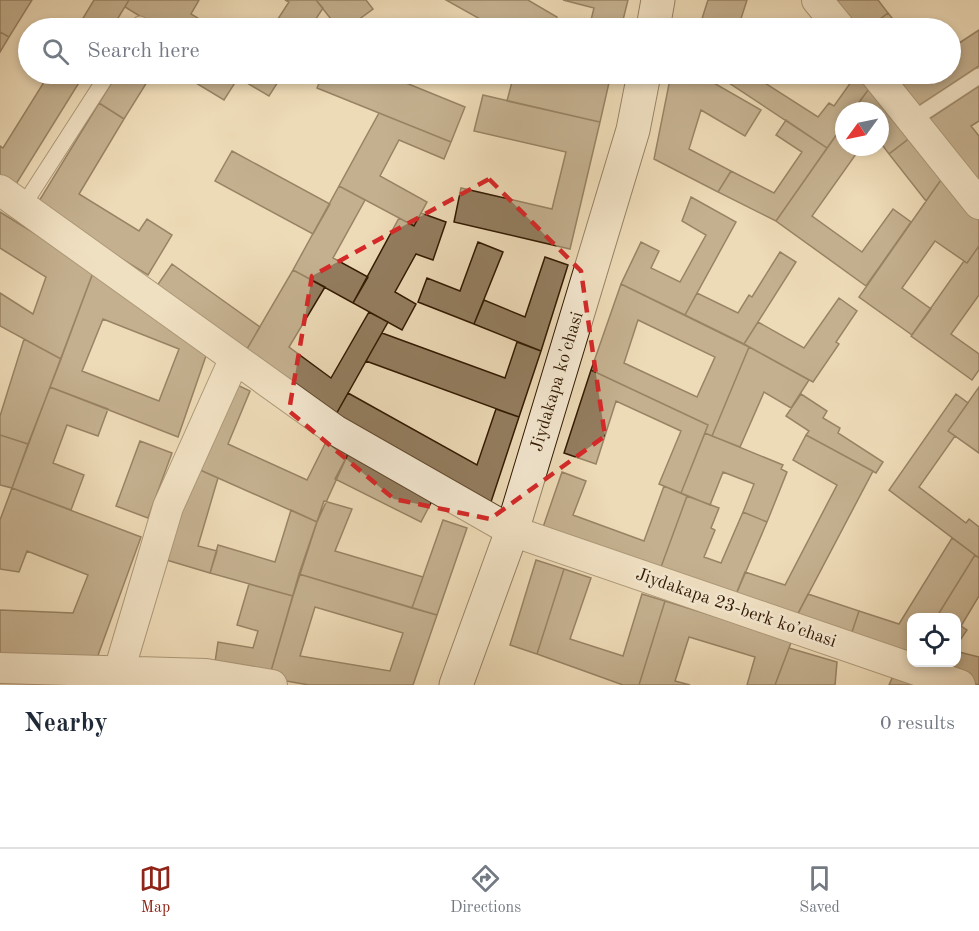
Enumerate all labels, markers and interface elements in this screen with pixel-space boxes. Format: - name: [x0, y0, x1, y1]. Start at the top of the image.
- search box: [18, 18, 961, 84]
- icon: search: [39, 35, 72, 68]
- text: Search here: [87, 40, 200, 62]
- north arrow: [835, 102, 889, 156]
- street label: Jiydakapa ko'chasi: [528, 309, 587, 454]
- street label: Jiydakapa 23-berk koʼchasi: [633, 565, 839, 651]
- map controls: [907, 613, 961, 667]
- button: locate: [907, 613, 961, 667]
- text: Nearby: [24, 711, 108, 737]
- text: 0 results: [880, 714, 955, 734]
- tab: Map: [139, 862, 172, 918]
- tab: Directions: [450, 862, 521, 918]
- tab: Saved: [799, 862, 840, 918]

